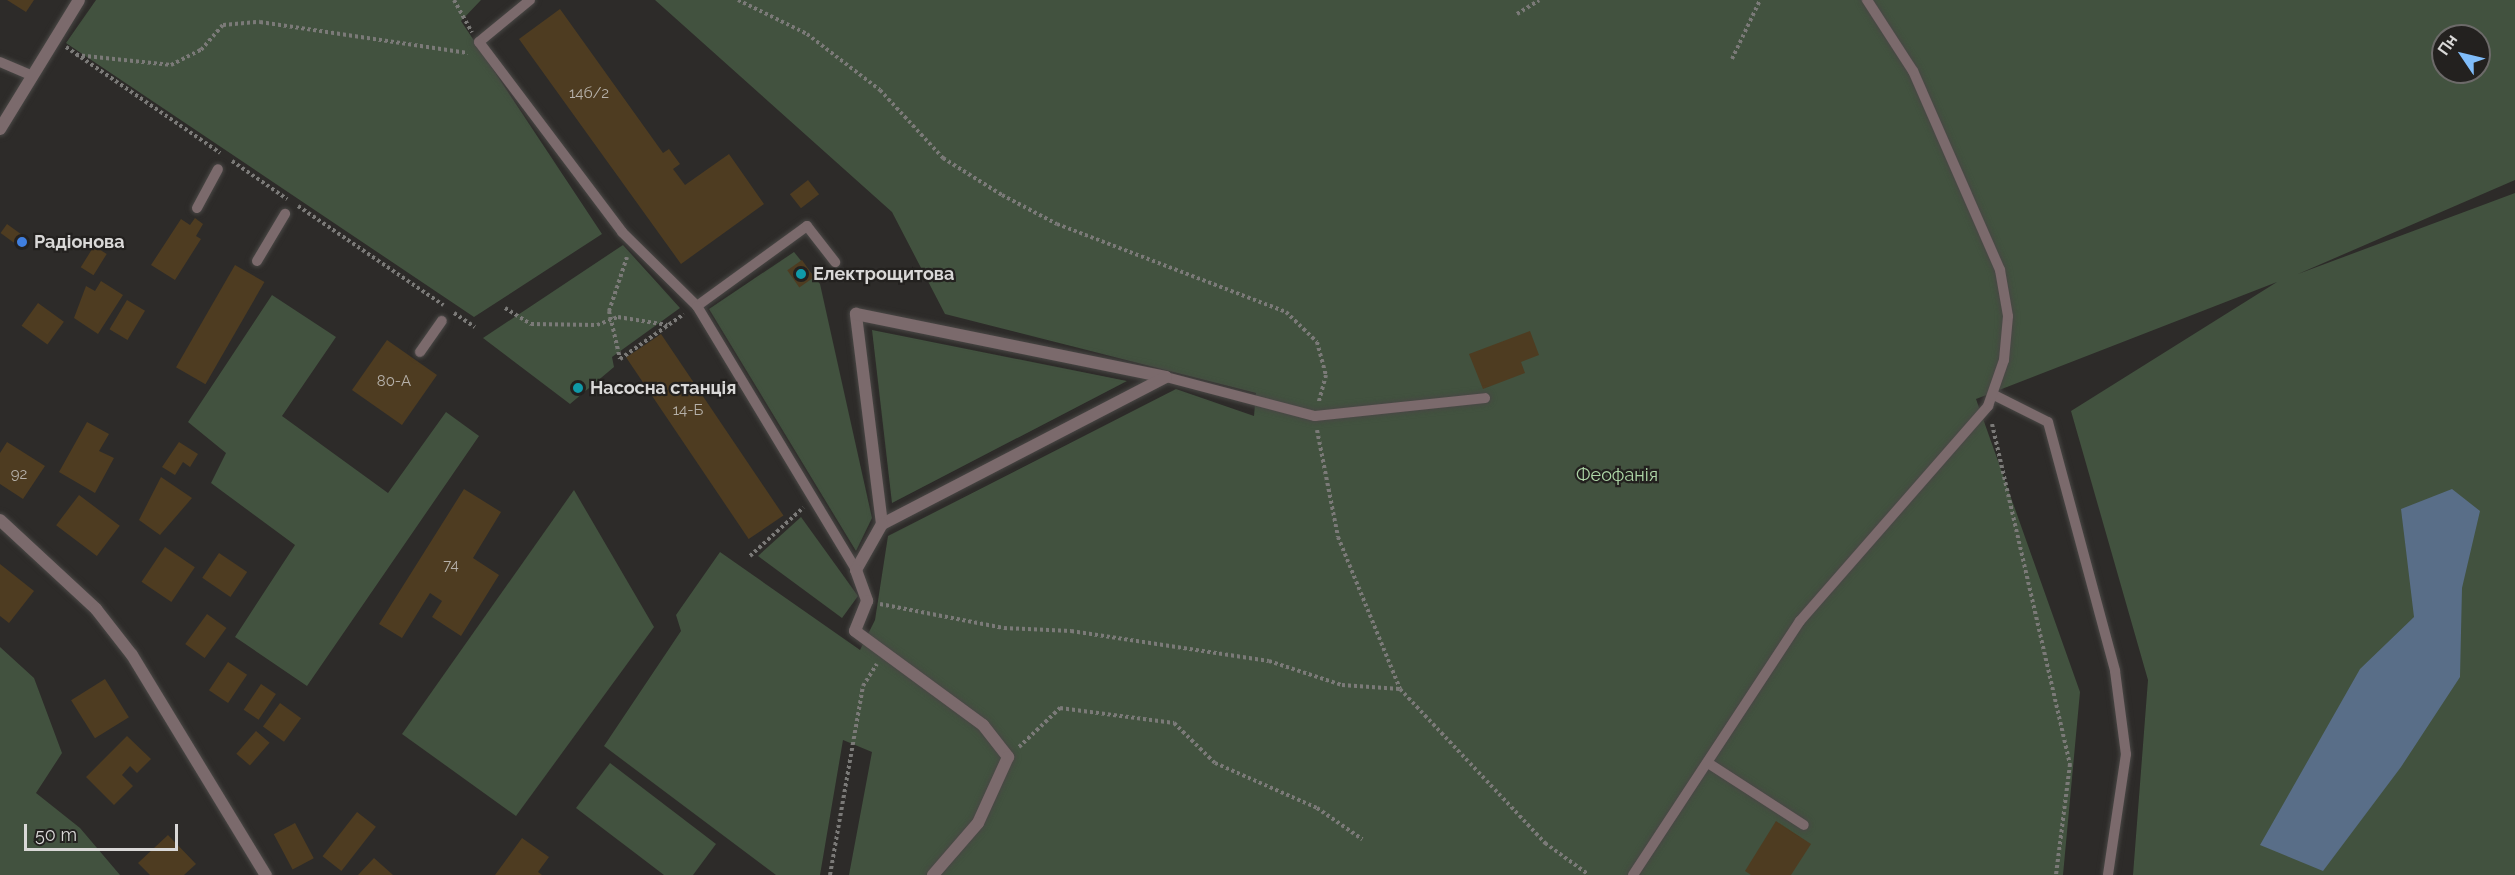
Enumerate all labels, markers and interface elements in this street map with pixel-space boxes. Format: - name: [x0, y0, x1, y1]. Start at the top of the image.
- north arrow: [2431, 24, 2491, 84]
- text: Пн: [2434, 30, 2461, 59]
- house number: 14б/2: [569, 85, 609, 103]
- place label: Радіонова: [34, 231, 125, 253]
- marker: Радіонова: [15, 235, 29, 249]
- place label: Електрощитова: [813, 263, 954, 285]
- marker: Електрощитова: [794, 267, 808, 281]
- house number: 80-А: [377, 373, 411, 391]
- place label: Насосна станція: [590, 377, 736, 399]
- marker: Насосна станція: [571, 381, 585, 395]
- house number: 14-Б: [673, 402, 703, 420]
- park label: Феофанія: [1576, 464, 1658, 486]
- house number: 92: [11, 466, 27, 484]
- house number: 74: [443, 557, 459, 575]
- scale bar: [27, 812, 182, 850]
- text: 50 m: [35, 824, 77, 845]

